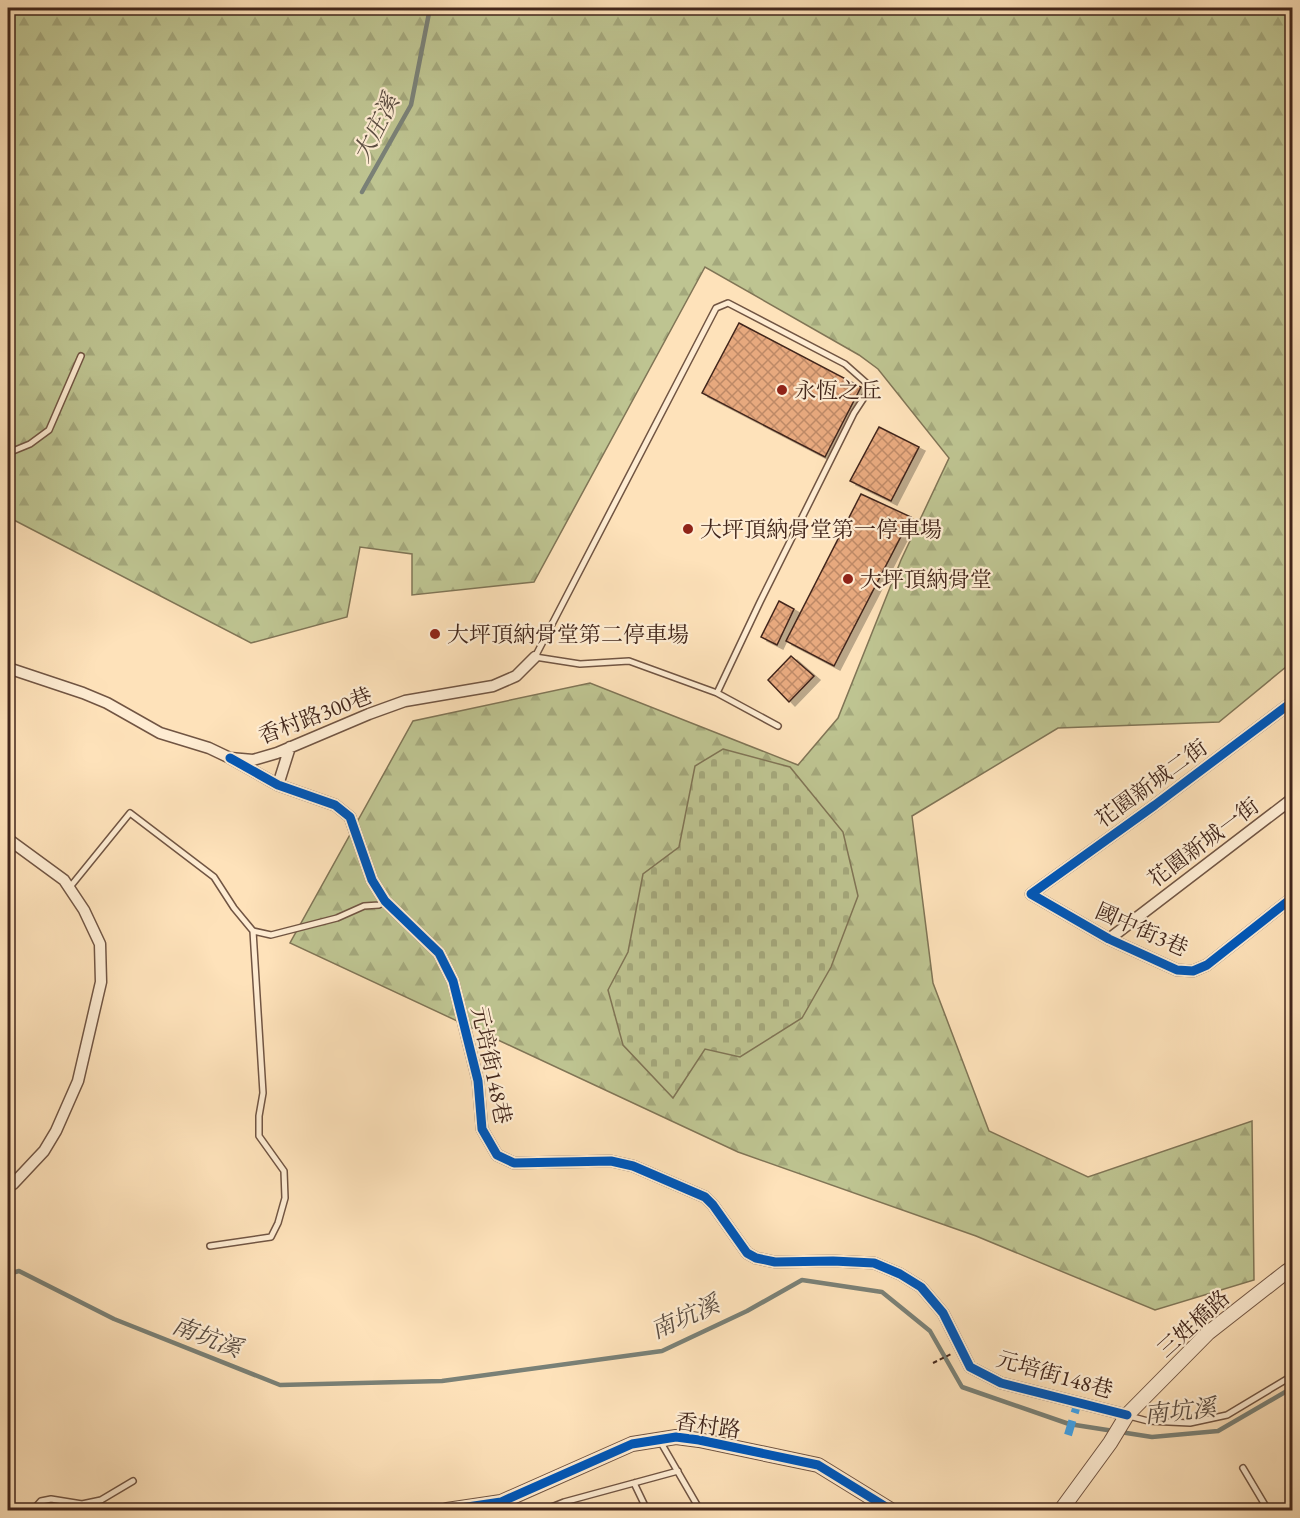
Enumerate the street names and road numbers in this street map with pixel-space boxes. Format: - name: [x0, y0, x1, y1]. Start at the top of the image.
- street label: 香村路300巷: [254, 680, 376, 750]
- street label: 花園新城二街: [1089, 733, 1213, 834]
- street label: 花園新城一街: [1142, 791, 1265, 894]
- street label: 國中街3巷: [1091, 896, 1193, 963]
- street label: 元培街148巷: [465, 1004, 518, 1127]
- street label: 三姓橋路: [1151, 1283, 1236, 1364]
- street label: 元培街148巷: [993, 1344, 1116, 1405]
- street label: 香村路: [673, 1407, 743, 1444]

